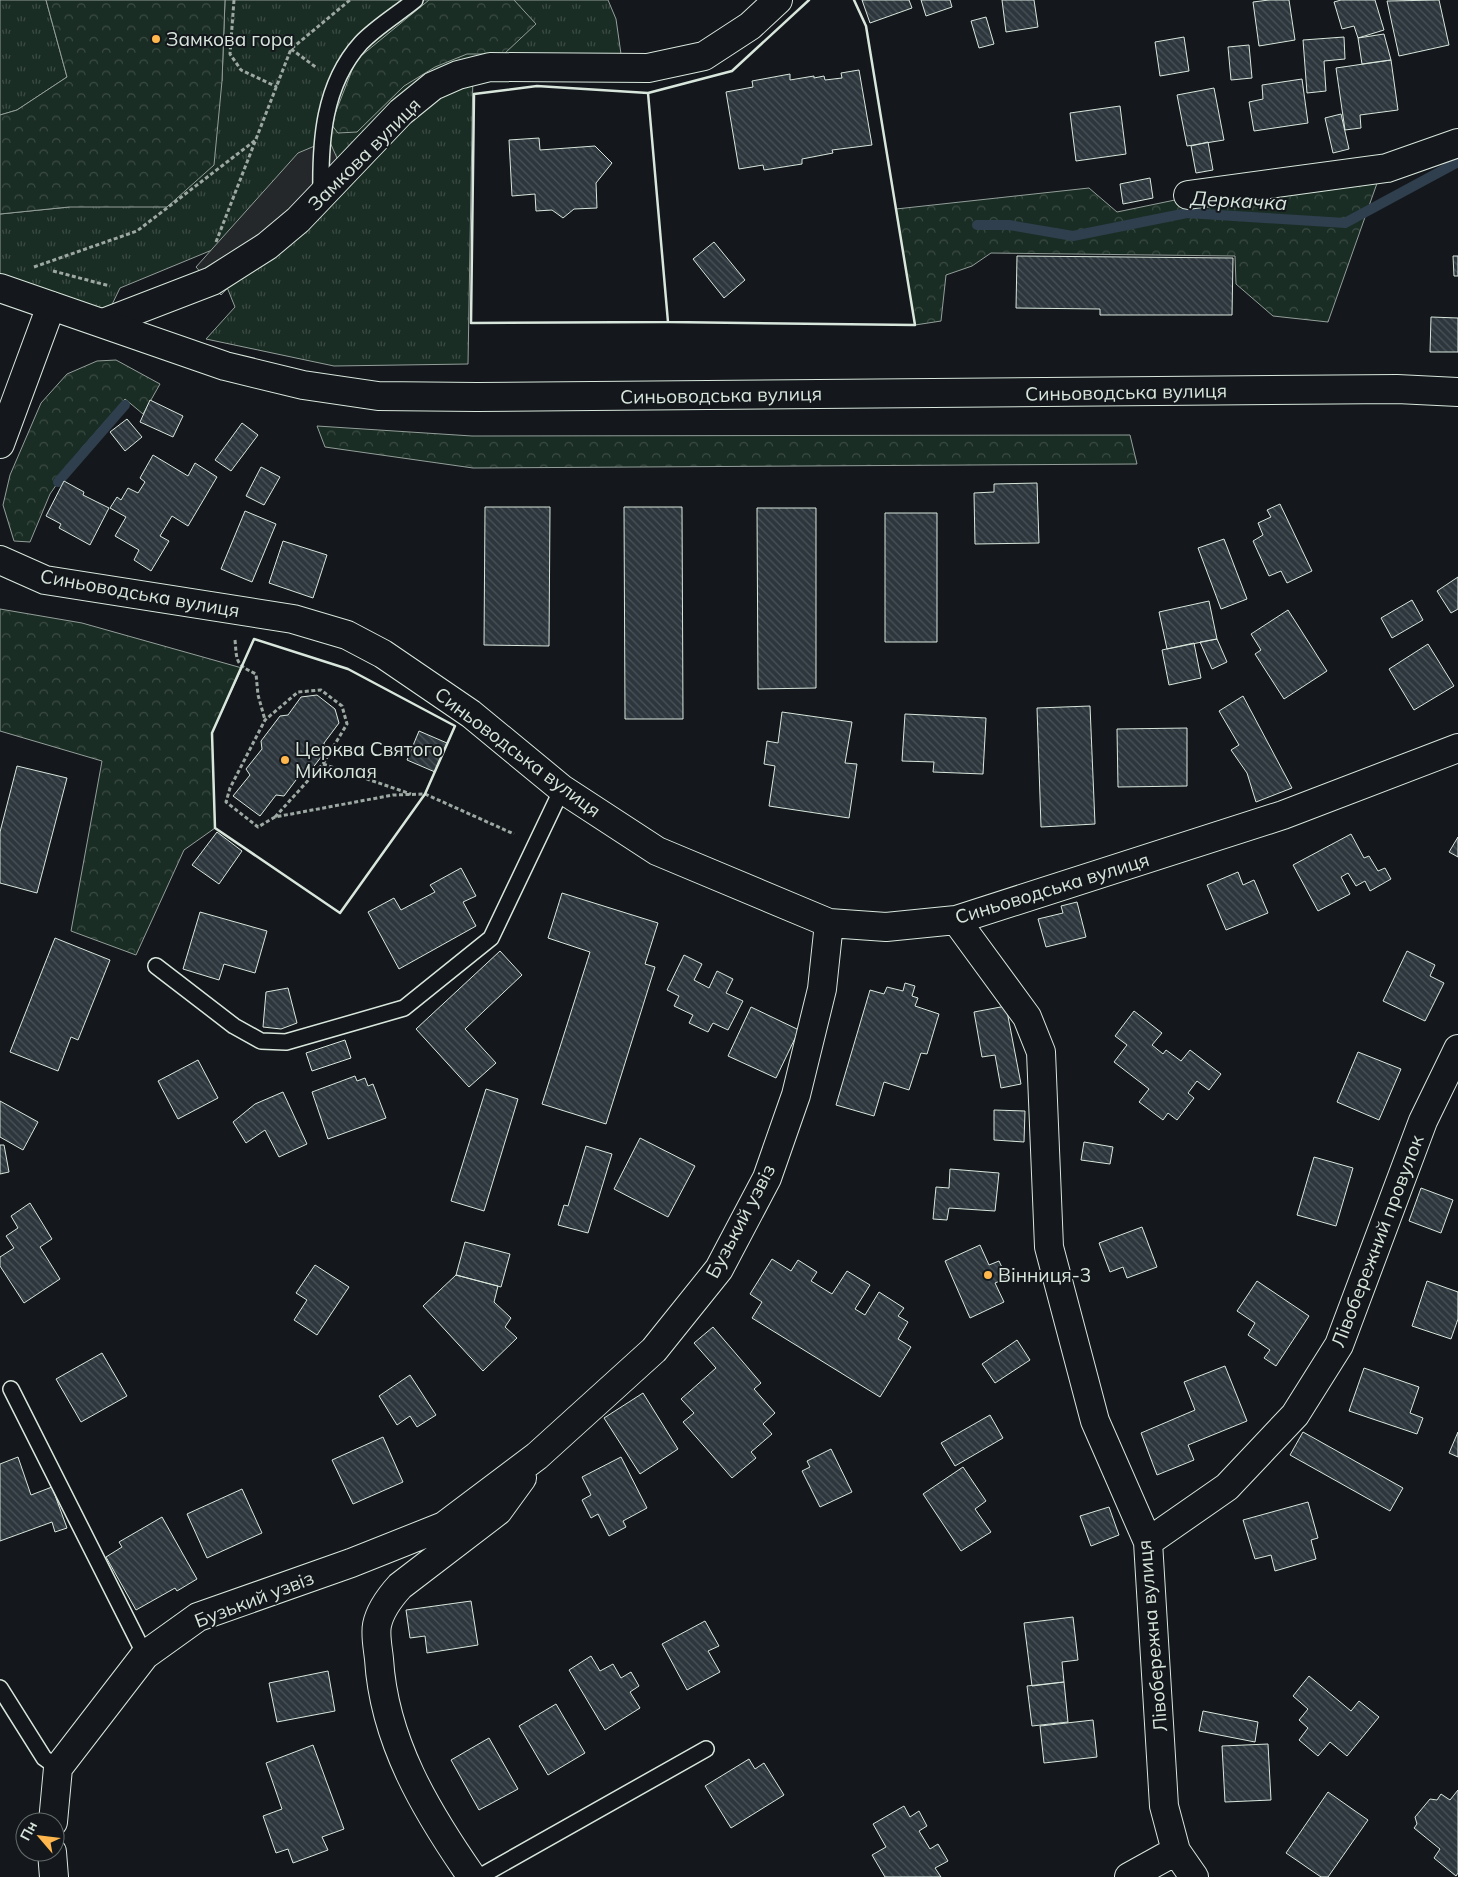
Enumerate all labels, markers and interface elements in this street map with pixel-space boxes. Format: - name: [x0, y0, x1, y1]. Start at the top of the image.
- place label: Замкова гора: [166, 27, 294, 51]
- marker: Замкова гора: [150, 33, 162, 45]
- street label: Замкова вулиця: [302, 92, 426, 216]
- water label: Деркачка: [1189, 185, 1288, 215]
- street label: Синьоводська вулиця: [1025, 378, 1227, 406]
- street label: Синьоводська вулиця: [620, 381, 822, 409]
- street label: Синьоводська вулиця: [38, 564, 242, 622]
- street label: Синьоводська вулиця: [430, 682, 606, 822]
- place label: Церква Святого Миколая: [295, 737, 443, 783]
- marker: Церква Святого Миколая: [279, 754, 291, 766]
- street label: Синьоводська вулиця: [952, 847, 1152, 929]
- street label: Лівобережний провулок: [1325, 1131, 1429, 1351]
- street label: Бузький узвіз: [700, 1160, 780, 1282]
- place label: Вінниця-3: [998, 1263, 1091, 1287]
- marker: Вінниця-3: [982, 1269, 994, 1281]
- street label: Лівобережна вулиця: [1132, 1539, 1172, 1733]
- street label: Бузький узвіз: [191, 1565, 317, 1633]
- north arrow: [15, 1812, 65, 1862]
- text: Пн: [16, 1818, 41, 1844]

